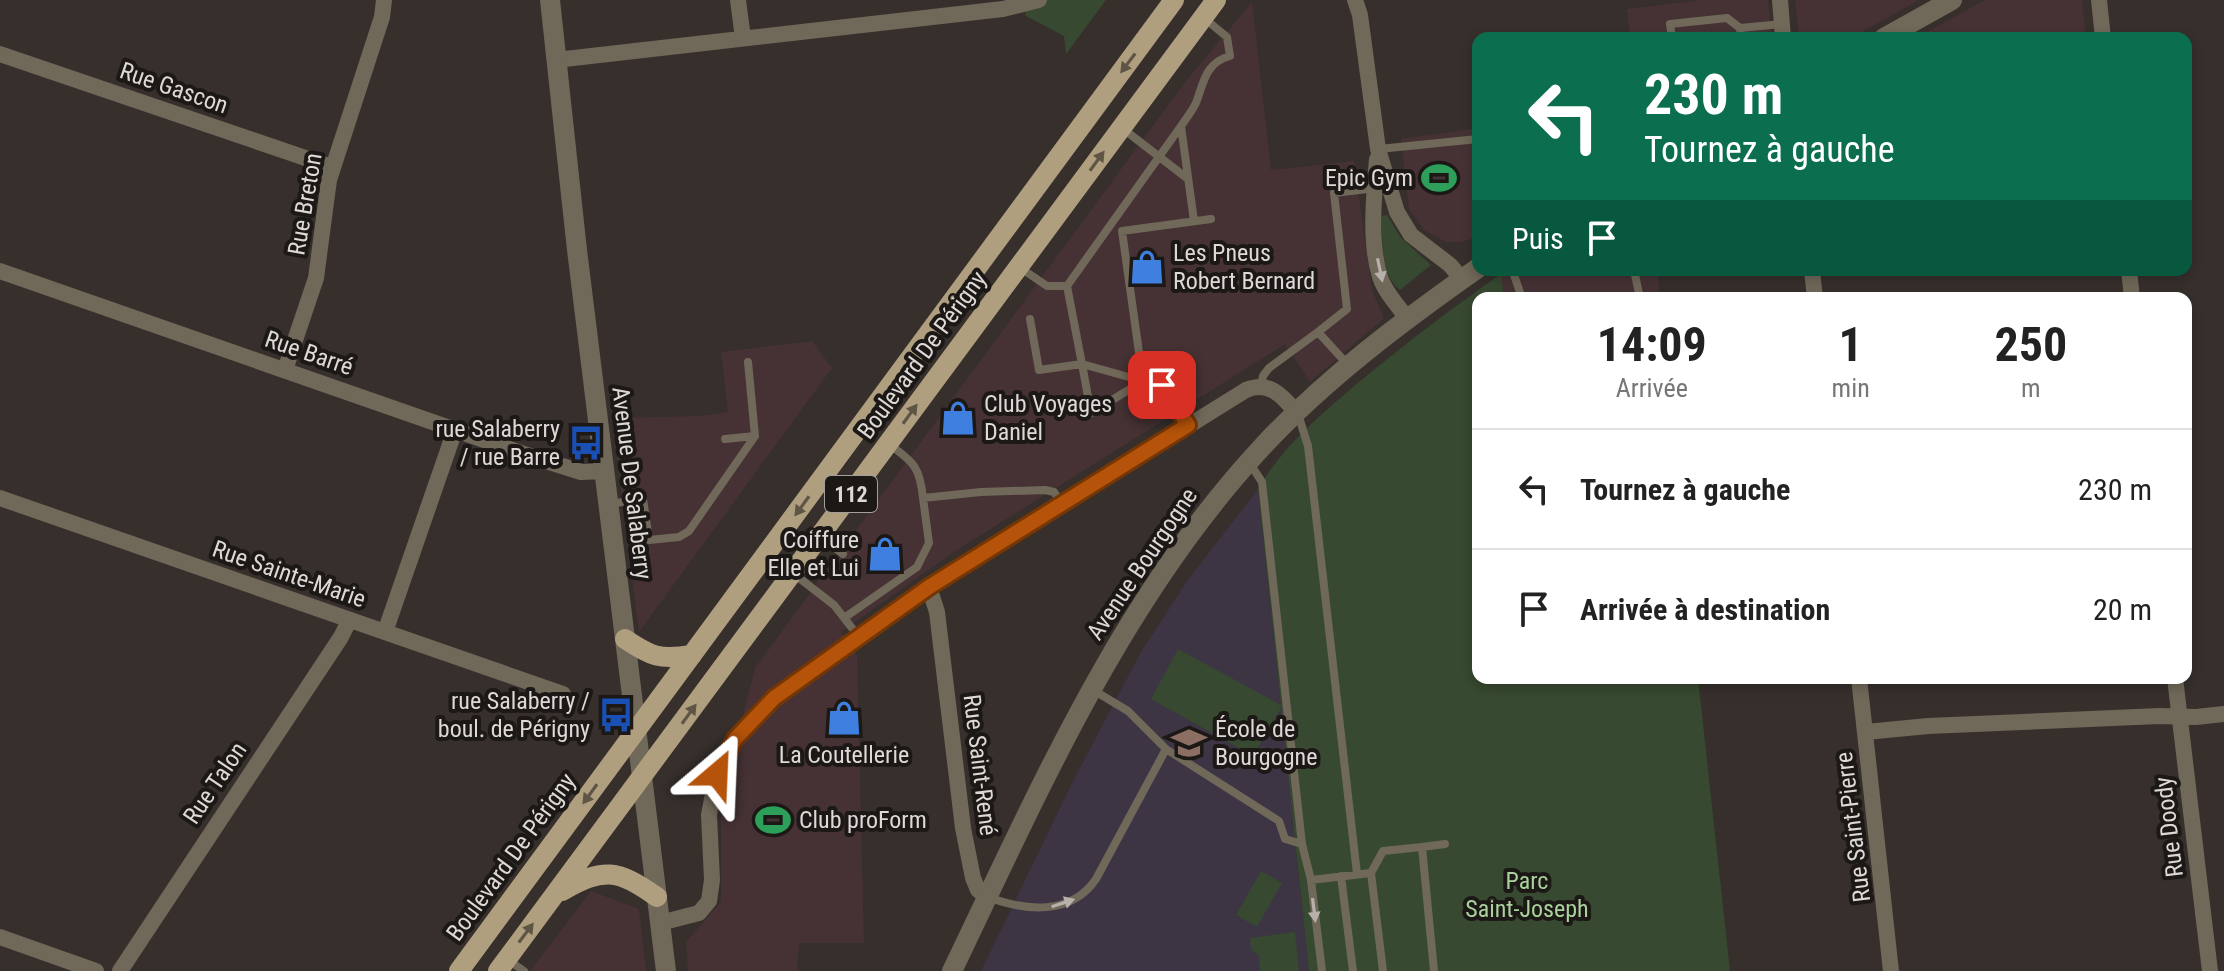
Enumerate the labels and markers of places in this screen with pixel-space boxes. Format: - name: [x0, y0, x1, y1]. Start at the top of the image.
- sports icon: Epic Gym: [1420, 159, 1458, 197]
- place label: Epic Gym: [1325, 164, 1413, 192]
- place label: Les Pneus Robert Bernard: [1173, 239, 1315, 295]
- shop icon: Les Pneus Robert Bernard: [1128, 248, 1166, 286]
- pin: [1128, 351, 1196, 419]
- place label: Club Voyages Daniel: [984, 390, 1112, 446]
- shop icon: Club Voyages Daniel: [939, 399, 977, 437]
- place label: rue Salaberry / rue Barre: [435, 415, 560, 471]
- bus stop icon: rue Salaberry / rue Barre: [567, 424, 605, 462]
- place label: Coiffure Elle et Lui: [767, 526, 859, 582]
- shop icon: Coiffure Elle et Lui: [866, 535, 904, 573]
- place label: rue Salaberry / boul. de Périgny: [438, 687, 590, 743]
- bus stop icon: rue Salaberry / boul. de Périgny: [597, 696, 635, 734]
- shop icon: La Coutellerie: [825, 699, 863, 737]
- place label: École de Bourgogne: [1215, 715, 1317, 771]
- school or university icon: École de Bourgogne: [1170, 724, 1208, 762]
- place label: La Coutellerie: [779, 741, 909, 769]
- sports icon: Club proForm: [754, 801, 792, 839]
- place label: Club proForm: [799, 806, 927, 834]

